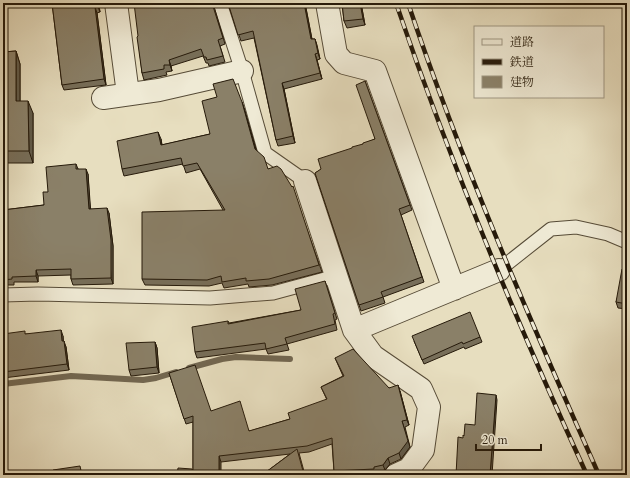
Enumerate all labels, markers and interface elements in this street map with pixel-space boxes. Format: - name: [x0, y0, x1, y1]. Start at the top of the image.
- legend: [474, 26, 604, 98]
- text: 道路: [510, 34, 534, 50]
- text: 鉄道: [509, 54, 534, 70]
- text: 建物: [510, 74, 534, 90]
- scale bar: [476, 426, 541, 452]
- text: 20 m: [482, 432, 509, 448]

